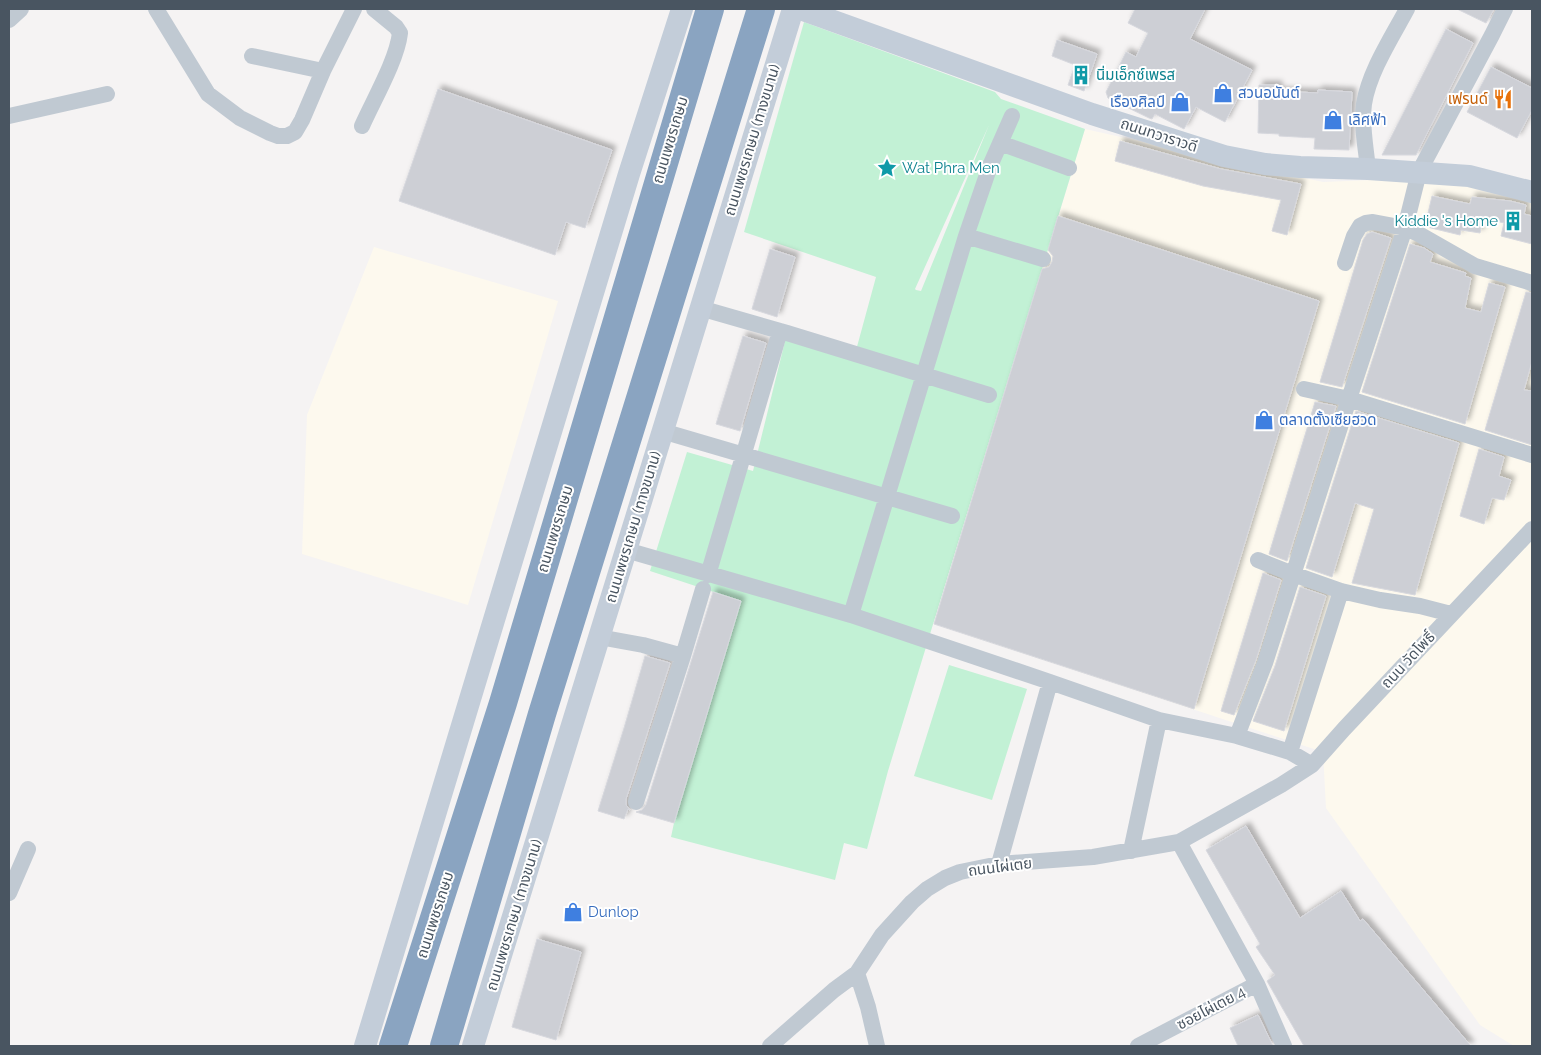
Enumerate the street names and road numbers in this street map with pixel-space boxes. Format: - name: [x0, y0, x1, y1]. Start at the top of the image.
- street label: ถนนเพชรเกษม (ทางขนาน): [720, 62, 784, 218]
- street label: ถนนเพชรเกษม: [648, 94, 692, 186]
- street label: ถนนทวาราวดี: [1118, 114, 1200, 156]
- street label: ถนนเพชรเกษม (ทางขนาน): [601, 449, 665, 605]
- street label: ถนนเพชรเกษม: [533, 483, 577, 575]
- street label: ถนน วัดโพธิ์: [1377, 628, 1439, 692]
- street label: ถนนเพชรเกษม (ทางขนาน): [482, 837, 546, 993]
- street label: ถนนไผ่เตย: [967, 854, 1033, 880]
- street label: ถนนเพชรเกษม: [413, 870, 457, 960]
- street label: ซอยไผ่เตย 4: [1174, 982, 1248, 1034]

